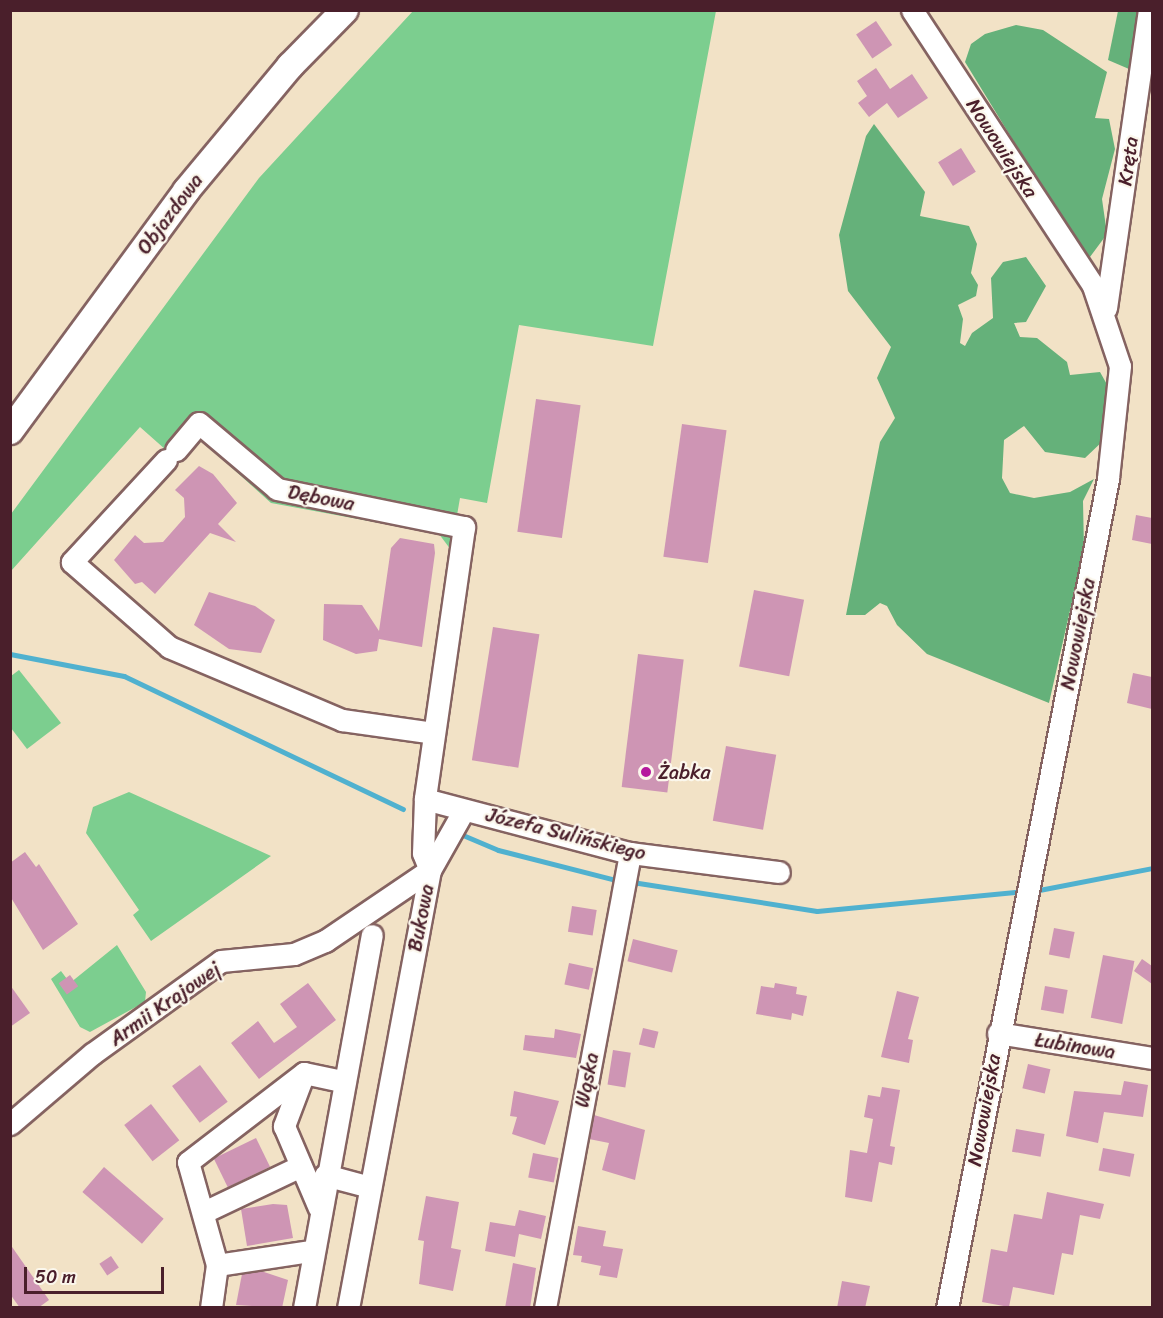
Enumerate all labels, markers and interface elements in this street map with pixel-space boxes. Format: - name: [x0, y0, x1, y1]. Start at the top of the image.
- street label: Nowowiejska: [961, 94, 1043, 202]
- street label: Kręta: [1113, 135, 1143, 187]
- street label: Objazdowa: [132, 169, 208, 259]
- street label: Dębowa: [286, 480, 356, 516]
- street label: Nowowiejska: [1055, 576, 1101, 692]
- place label: Żabka: [658, 760, 711, 784]
- marker: Żabka: [639, 765, 653, 779]
- street label: Józefa Sulińskiego: [483, 802, 649, 866]
- street label: Bukowa: [403, 882, 439, 954]
- street label: Armii Krajowej: [105, 957, 225, 1051]
- street label: Łubinowa: [1033, 1028, 1117, 1064]
- street label: Wąska: [570, 1051, 604, 1109]
- street label: Nowowiejska: [962, 1052, 1006, 1168]
- scale bar: [27, 1255, 166, 1293]
- text: 50 m: [35, 1261, 76, 1293]

